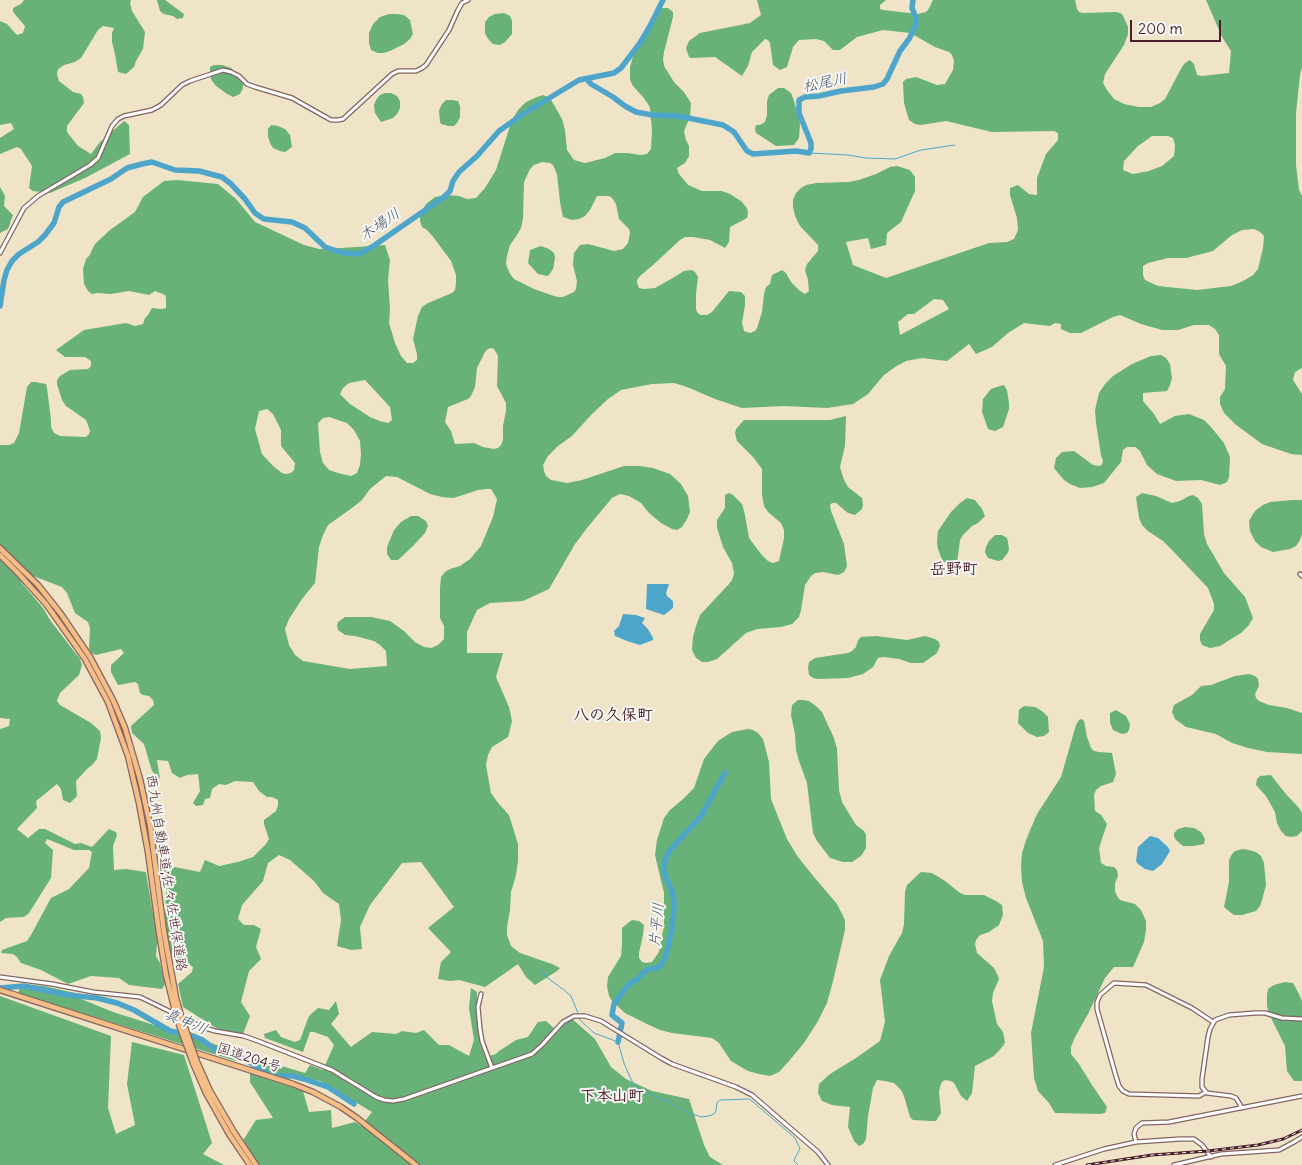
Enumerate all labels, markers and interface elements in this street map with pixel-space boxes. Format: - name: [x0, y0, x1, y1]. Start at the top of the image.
- scale bar: [1132, 10, 1223, 42]
- text: 200 m: [1138, 19, 1183, 38]
- water label: 松尾川: [801, 70, 849, 96]
- water label: 木場川: [356, 205, 404, 245]
- district label: 岳野町: [930, 559, 978, 579]
- district label: 八の久保町: [573, 705, 653, 725]
- street label: 西九州自動車道;佐々佐世保道路: [142, 773, 190, 973]
- water label: 片平川: [646, 902, 668, 948]
- water label: 真申川: [162, 1005, 210, 1039]
- street label: 国道204号: [215, 1040, 283, 1076]
- district label: 下本山町: [580, 1086, 644, 1106]

